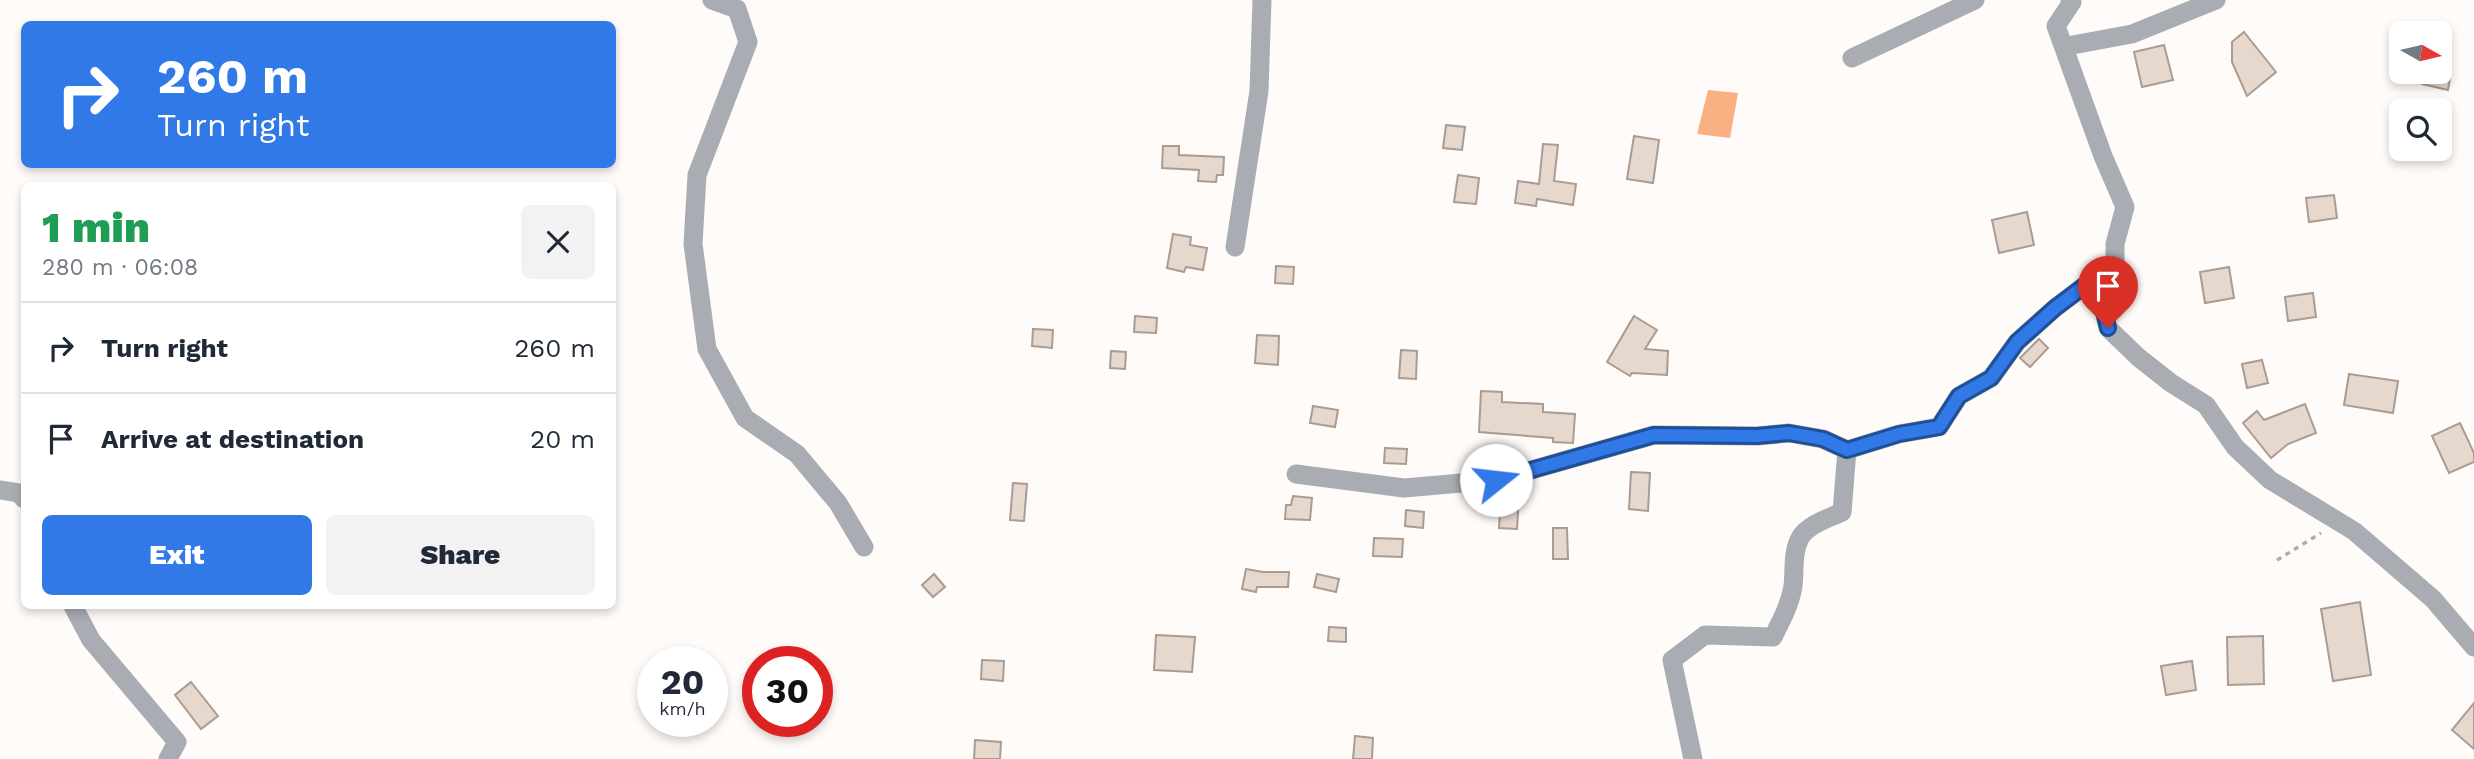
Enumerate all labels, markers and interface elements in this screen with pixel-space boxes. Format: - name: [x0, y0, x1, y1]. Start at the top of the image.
- north arrow: [2389, 21, 2452, 84]
- map controls: [2389, 21, 2452, 161]
- text: 260 m: [157, 47, 308, 105]
- icon: right: [42, 49, 133, 140]
- button: search: [2389, 98, 2452, 161]
- text: Turn right: [157, 106, 309, 144]
- text: 1 min: [42, 203, 150, 252]
- button: close: [521, 205, 595, 279]
- text: 280 m · 06:08: [42, 254, 198, 281]
- pin: [2078, 256, 2138, 328]
- icon: arrive: [2089, 267, 2127, 305]
- icon: right: [42, 329, 80, 367]
- text: Turn right: [101, 333, 228, 363]
- text: 260 m: [514, 333, 595, 363]
- icon: arrive: [42, 420, 80, 458]
- text: Arrive at destination: [101, 424, 364, 454]
- text: 20 m: [530, 424, 595, 454]
- position arrow: [1459, 443, 1533, 517]
- button: Exit: [42, 515, 312, 595]
- button: Share: [326, 515, 595, 595]
- speed limit sign: 30: [742, 646, 833, 737]
- text: 20: [661, 661, 704, 703]
- text: km/h: [659, 698, 706, 719]

